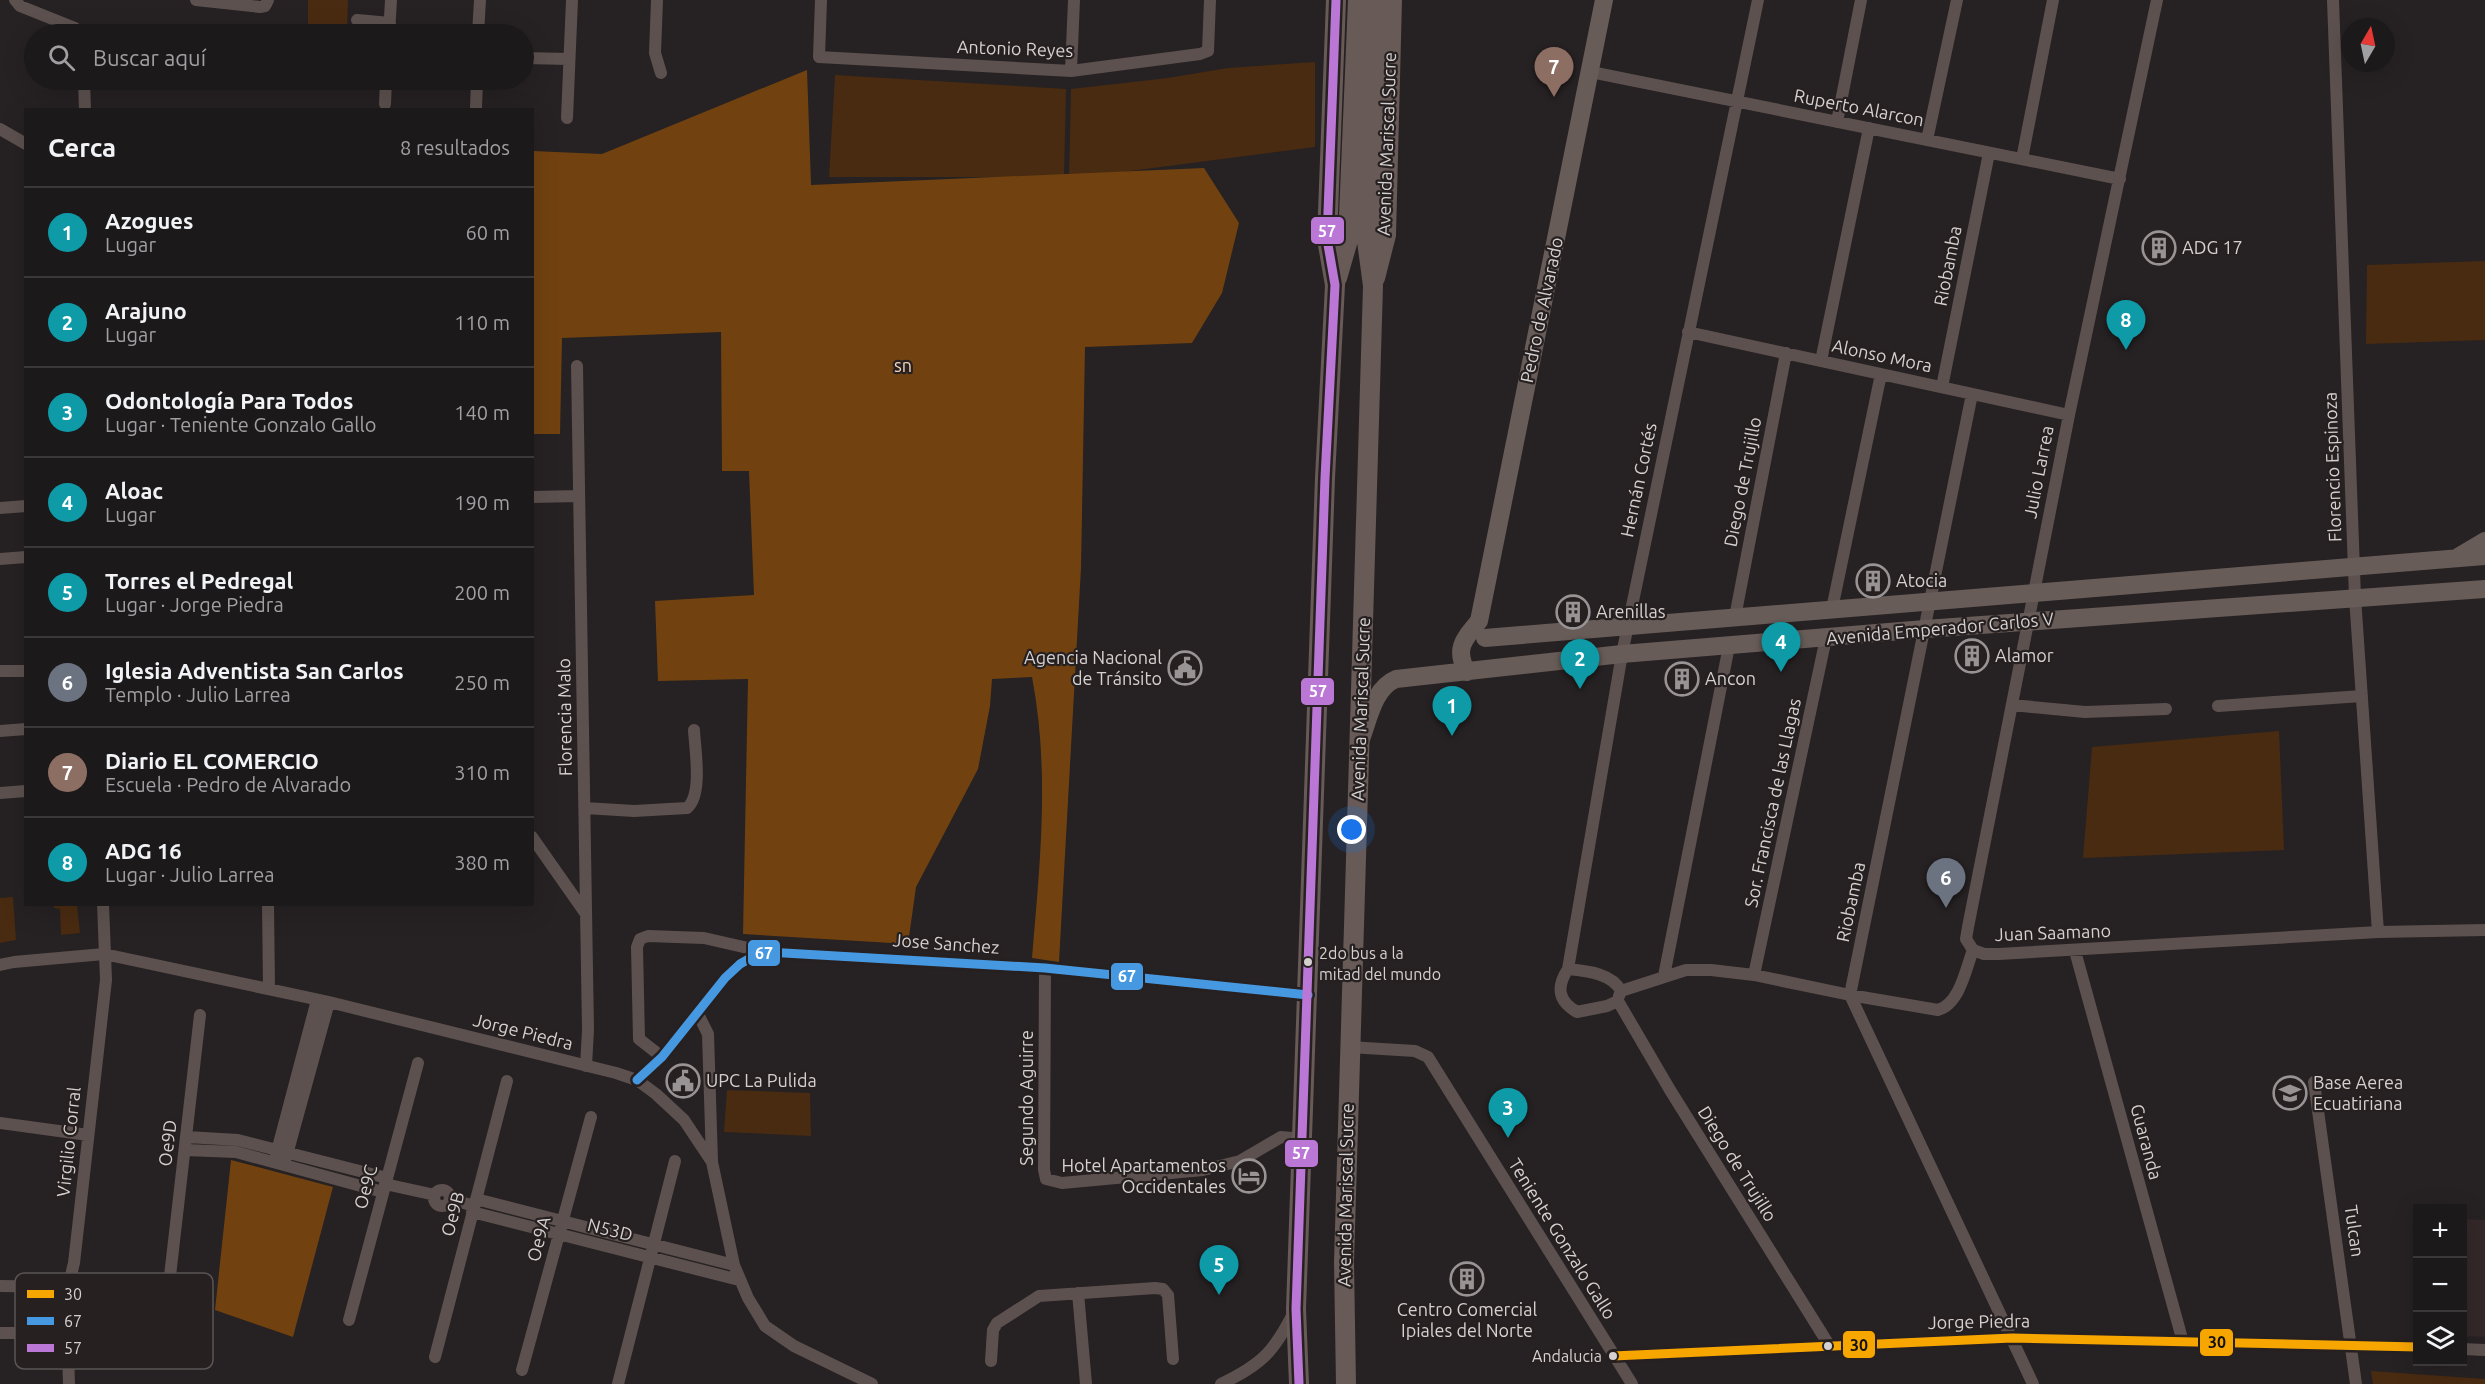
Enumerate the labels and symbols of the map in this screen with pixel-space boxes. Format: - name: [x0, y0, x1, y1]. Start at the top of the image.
- north arrow: [2341, 18, 2395, 72]
- street label: Antonio Reyes: [957, 36, 1074, 60]
- pin: 7: [1534, 48, 1574, 97]
- street label: Avenida Mariscal Sucre: [1373, 52, 1399, 236]
- street label: Ruperto Alarcon: [1792, 85, 1926, 129]
- line badge: 57: [1310, 216, 1345, 245]
- text: 57: [1318, 222, 1336, 240]
- street label: Riobamba: [1929, 224, 1965, 308]
- building icon: ADG 17: [2141, 230, 2177, 266]
- street label: Pedro de Alvarado: [1516, 235, 1566, 384]
- place label: ADG 17: [2182, 237, 2243, 257]
- pin: 8: [2106, 300, 2146, 350]
- street label: Alonso Mora: [1830, 335, 1934, 375]
- park label: sn: [894, 355, 912, 375]
- street label: Florencio Espinoza: [2319, 392, 2345, 542]
- street label: Diego de Trujillo: [1720, 415, 1764, 548]
- street label: Hernán Cortés: [1616, 421, 1660, 539]
- street label: Julio Larrea: [2019, 424, 2057, 520]
- building icon: Atocia: [1855, 563, 1891, 599]
- place label: Atocia: [1896, 570, 1947, 590]
- building icon: Arenillas: [1555, 594, 1591, 630]
- place label: Arenillas: [1596, 601, 1666, 621]
- street label: Avenida Emperador Carlos V: [1825, 608, 2055, 648]
- street label: Avenida Mariscal Sucre: [1347, 617, 1373, 801]
- pin: 4: [1762, 622, 1800, 672]
- building icon: Alamor: [1954, 638, 1990, 674]
- pin: 2: [1560, 640, 1600, 689]
- place label: Alamor: [1995, 645, 2054, 665]
- place label: Agencia Nacional de Tránsito: [1024, 647, 1162, 688]
- public building icon: Agencia Nacional de Tránsito: [1167, 650, 1203, 686]
- street label: Florencia Malo: [553, 658, 575, 776]
- building icon: Ancon: [1664, 661, 1700, 697]
- place label: Ancon: [1705, 668, 1756, 688]
- line badge: 57: [1300, 677, 1335, 706]
- text: 57: [1309, 682, 1327, 700]
- pin: 1: [1432, 686, 1472, 736]
- street label: Sor. Francisca de las Llagas: [1740, 696, 1804, 909]
- your location: [1337, 815, 1366, 844]
- pin: 6: [1926, 858, 1966, 908]
- street label: Riobamba: [1832, 860, 1868, 944]
- street label: Juan Saamano: [1994, 920, 2111, 944]
- street label: Jose Sanchez: [892, 929, 1000, 957]
- line badge: 67: [747, 939, 781, 967]
- text: 67: [755, 944, 773, 962]
- place label: 2do bus a la mitad del mundo: [1319, 944, 1441, 983]
- marker: 2do bus a la mitad del mundo: [1302, 956, 1314, 968]
- line badge: 67: [1110, 962, 1144, 991]
- text: 67: [1118, 967, 1136, 985]
- street label: Jorge Piedra: [471, 1009, 575, 1053]
- street label: Segundo Aguirre: [1016, 1030, 1036, 1166]
- public building icon: UPC La Pulida: [665, 1063, 701, 1099]
- place label: UPC La Pulida: [706, 1070, 817, 1090]
- place label: Base Aerea Ecuatiriana: [2313, 1072, 2403, 1113]
- school or university icon: Base Aerea Ecuatiriana: [2272, 1075, 2308, 1111]
- street label: Virgilio Corral: [52, 1085, 84, 1198]
- pin: 3: [1488, 1088, 1528, 1138]
- street label: Diego de Trujillo: [1694, 1102, 1781, 1225]
- street label: Guaranda: [2127, 1102, 2167, 1182]
- street label: Avenida Mariscal Sucre: [1333, 1103, 1357, 1287]
- street label: Oe9D: [154, 1118, 180, 1167]
- line badge: 57: [1284, 1139, 1319, 1168]
- text: 57: [1292, 1144, 1310, 1162]
- street label: Teniente Gonzalo Gallo: [1505, 1154, 1621, 1323]
- place label: Hotel Apartamentos Occidentales: [1061, 1155, 1226, 1196]
- hotel icon: Hotel Apartamentos Occidentales: [1231, 1158, 1267, 1194]
- street label: Oe9C: [350, 1162, 381, 1211]
- street label: Oe9B: [436, 1189, 468, 1238]
- street label: Tulcan: [2341, 1204, 2369, 1258]
- street label: Oe9A: [522, 1214, 554, 1263]
- street label: N53D: [586, 1214, 635, 1244]
- pin: 5: [1200, 1246, 1238, 1295]
- building icon: Centro Comercial Ipiales del Norte: [1449, 1261, 1485, 1297]
- legend: [15, 1273, 213, 1369]
- text: 30: [64, 1285, 82, 1303]
- place label: Centro Comercial Ipiales del Norte: [1397, 1299, 1537, 1340]
- street label: Jorge Piedra: [1928, 1310, 2030, 1332]
- text: 67: [64, 1312, 82, 1330]
- line badge: 30: [2199, 1328, 2234, 1357]
- line badge: 30: [1842, 1330, 1876, 1359]
- text: 30: [2208, 1333, 2226, 1351]
- text: 30: [1850, 1336, 1868, 1354]
- text: 57: [64, 1339, 82, 1357]
- unlabelled marker: [1822, 1340, 1834, 1352]
- place label: Andalucia: [1532, 1347, 1602, 1365]
- marker: Andalucia: [1607, 1350, 1619, 1362]

